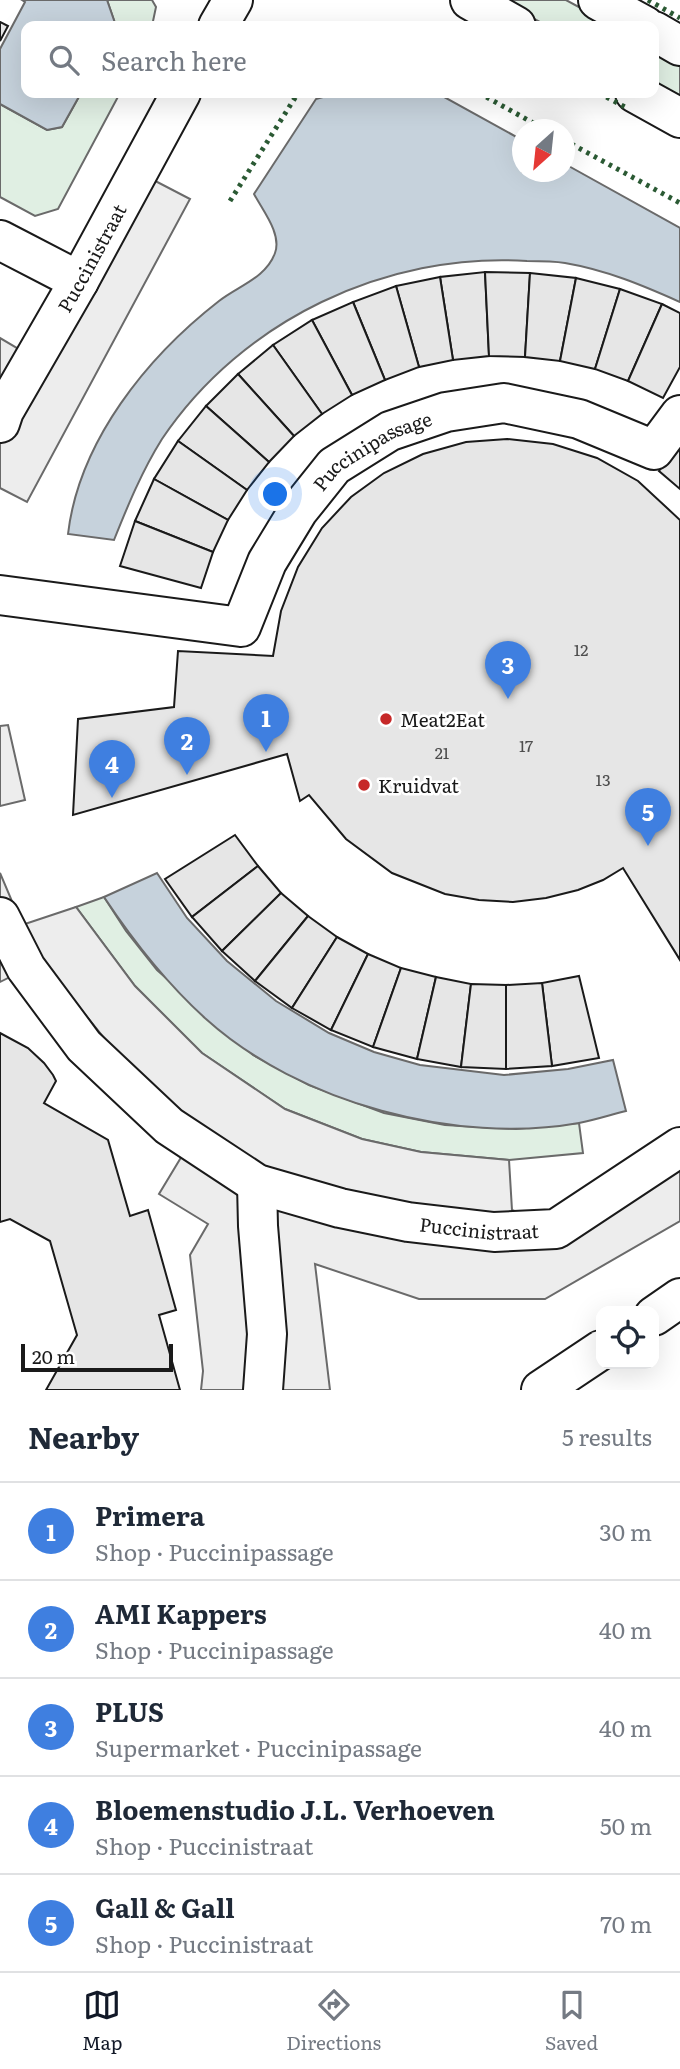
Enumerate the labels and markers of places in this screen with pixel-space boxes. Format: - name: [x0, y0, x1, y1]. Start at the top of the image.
- pin: 3: [485, 641, 531, 699]
- pin: 1: [243, 694, 289, 752]
- place label: Meat2Eat: [400, 705, 485, 733]
- marker: Meat2Eat: [378, 711, 394, 727]
- pin: 2: [164, 717, 210, 775]
- pin: 4: [89, 740, 135, 798]
- place label: Kruidvat: [378, 771, 459, 799]
- marker: Kruidvat: [356, 777, 372, 793]
- pin: 5: [625, 788, 671, 846]

